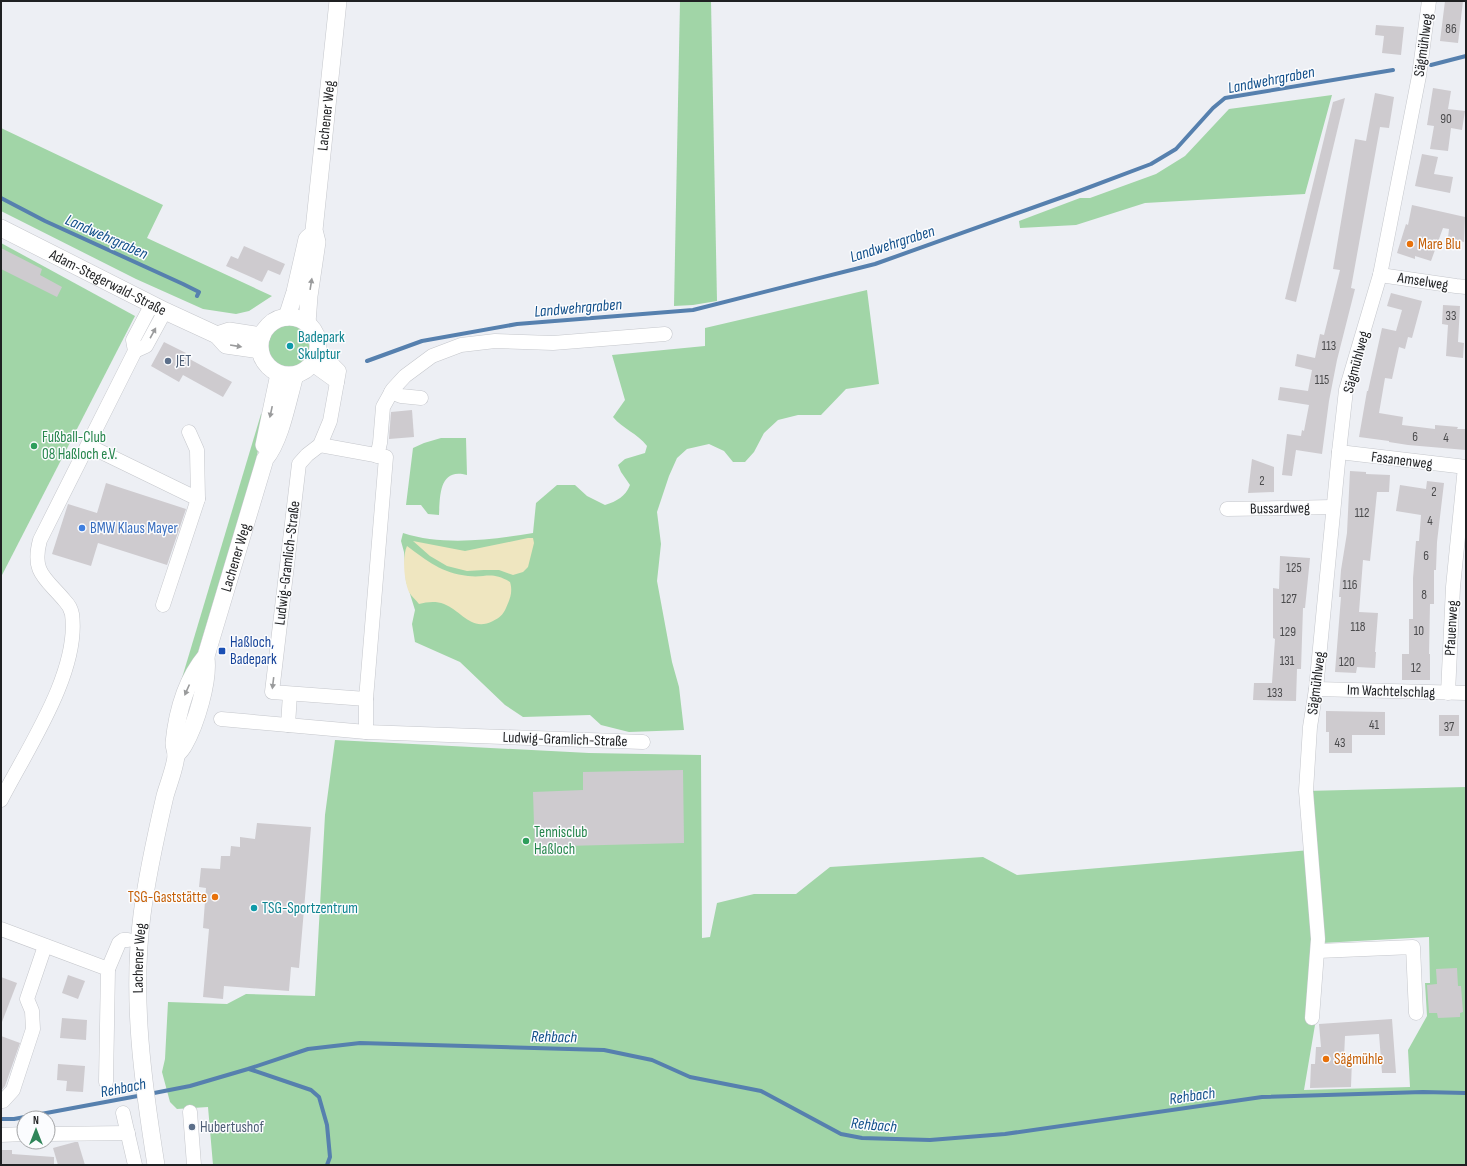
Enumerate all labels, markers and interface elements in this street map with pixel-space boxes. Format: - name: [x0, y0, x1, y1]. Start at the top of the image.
- street label: Sägmühlweg: [1410, 12, 1437, 78]
- house number: 86: [1445, 21, 1457, 37]
- water label: Landwehrgraben: [1226, 63, 1317, 98]
- street label: Lachener Weg: [313, 80, 340, 152]
- house number: 90: [1440, 111, 1452, 127]
- water label: Landwehrgraben: [62, 211, 151, 264]
- water label: Landwehrgraben: [848, 222, 938, 267]
- place label: Mare Blu: [1418, 235, 1461, 254]
- marker: Mare Blu: [1405, 239, 1415, 249]
- street label: Adam-Stegerwald-Straße: [45, 245, 169, 320]
- street label: Amselweg: [1395, 268, 1450, 295]
- one-way arrow: [308, 278, 314, 290]
- water label: Landwehrgraben: [533, 295, 623, 322]
- house number: 33: [1446, 308, 1456, 324]
- one-way arrow: [149, 328, 156, 339]
- place label: Badepark Skulptur: [298, 328, 345, 364]
- street label: Sägmühlweg: [1339, 329, 1374, 395]
- house number: 113: [1322, 338, 1336, 354]
- marker: Badepark Skulptur: [285, 341, 295, 351]
- one-way arrow: [230, 343, 242, 349]
- place label: JET: [175, 352, 191, 371]
- marker: JET: [163, 356, 173, 366]
- house number: 115: [1315, 372, 1329, 388]
- one-way arrow: [268, 406, 274, 418]
- place label: Fußball-Club 08 Haßloch e.V.: [42, 428, 117, 464]
- house number: 6: [1412, 429, 1418, 445]
- house number: 4: [1443, 430, 1449, 446]
- marker: Fußball-Club 08 Haßloch e.V.: [29, 441, 39, 451]
- street label: Fasanenweg: [1370, 447, 1434, 474]
- house number: 2: [1259, 473, 1265, 489]
- house number: 2: [1431, 484, 1437, 500]
- street label: Bussardweg: [1250, 498, 1310, 519]
- street label: Ludwig-Gramlich-Straße: [270, 500, 305, 626]
- house number: 112: [1355, 505, 1369, 521]
- house number: 4: [1427, 513, 1433, 529]
- place label: BMW Klaus Mayer: [90, 519, 178, 538]
- street label: Lachener Weg: [217, 521, 255, 594]
- marker: BMW Klaus Mayer: [77, 523, 87, 533]
- house number: 6: [1423, 548, 1429, 564]
- house number: 125: [1286, 560, 1302, 576]
- house number: 116: [1343, 577, 1358, 593]
- house number: 8: [1421, 587, 1427, 603]
- house number: 127: [1281, 591, 1297, 607]
- street label: Pfauenweg: [1441, 600, 1462, 656]
- house number: 118: [1351, 619, 1366, 635]
- house number: 10: [1414, 623, 1424, 639]
- house number: 129: [1280, 624, 1296, 640]
- place label: Haßloch, Badepark: [230, 633, 277, 669]
- marker: Haßloch, Badepark: [217, 646, 227, 656]
- street label: Sägmühlweg: [1303, 650, 1330, 716]
- house number: 131: [1280, 653, 1295, 669]
- house number: 120: [1339, 654, 1355, 670]
- house number: 12: [1411, 660, 1421, 676]
- one-way arrow: [270, 677, 276, 689]
- street label: Im Wachtelschlag: [1347, 680, 1435, 703]
- one-way arrow: [184, 685, 190, 696]
- house number: 133: [1267, 685, 1283, 701]
- house number: 41: [1369, 717, 1379, 733]
- house number: 37: [1444, 719, 1455, 735]
- street label: Ludwig-Gramlich-Straße: [502, 728, 628, 751]
- house number: 43: [1335, 735, 1345, 751]
- place label: Tennisclub Haßloch: [534, 823, 587, 859]
- marker: Tennisclub Haßloch: [521, 836, 531, 846]
- place label: TSG-Gaststätte: [128, 888, 207, 907]
- marker: TSG-Gaststätte: [210, 892, 220, 902]
- place label: TSG-Sportzentrum: [262, 899, 358, 918]
- marker: TSG-Sportzentrum: [249, 903, 259, 913]
- street label: Lachener Weg: [129, 922, 151, 993]
- water label: Rehbach: [531, 1028, 577, 1047]
- place label: Sägmühle: [1334, 1050, 1383, 1069]
- marker: Sägmühle: [1321, 1054, 1331, 1064]
- water label: Rehbach: [99, 1075, 148, 1102]
- water label: Rehbach: [1168, 1084, 1217, 1109]
- north arrow: [16, 1110, 56, 1150]
- text: N: [33, 1114, 39, 1127]
- water label: Rehbach: [850, 1114, 898, 1137]
- place label: Hubertushof: [200, 1118, 264, 1137]
- marker: Hubertushof: [187, 1122, 197, 1132]

